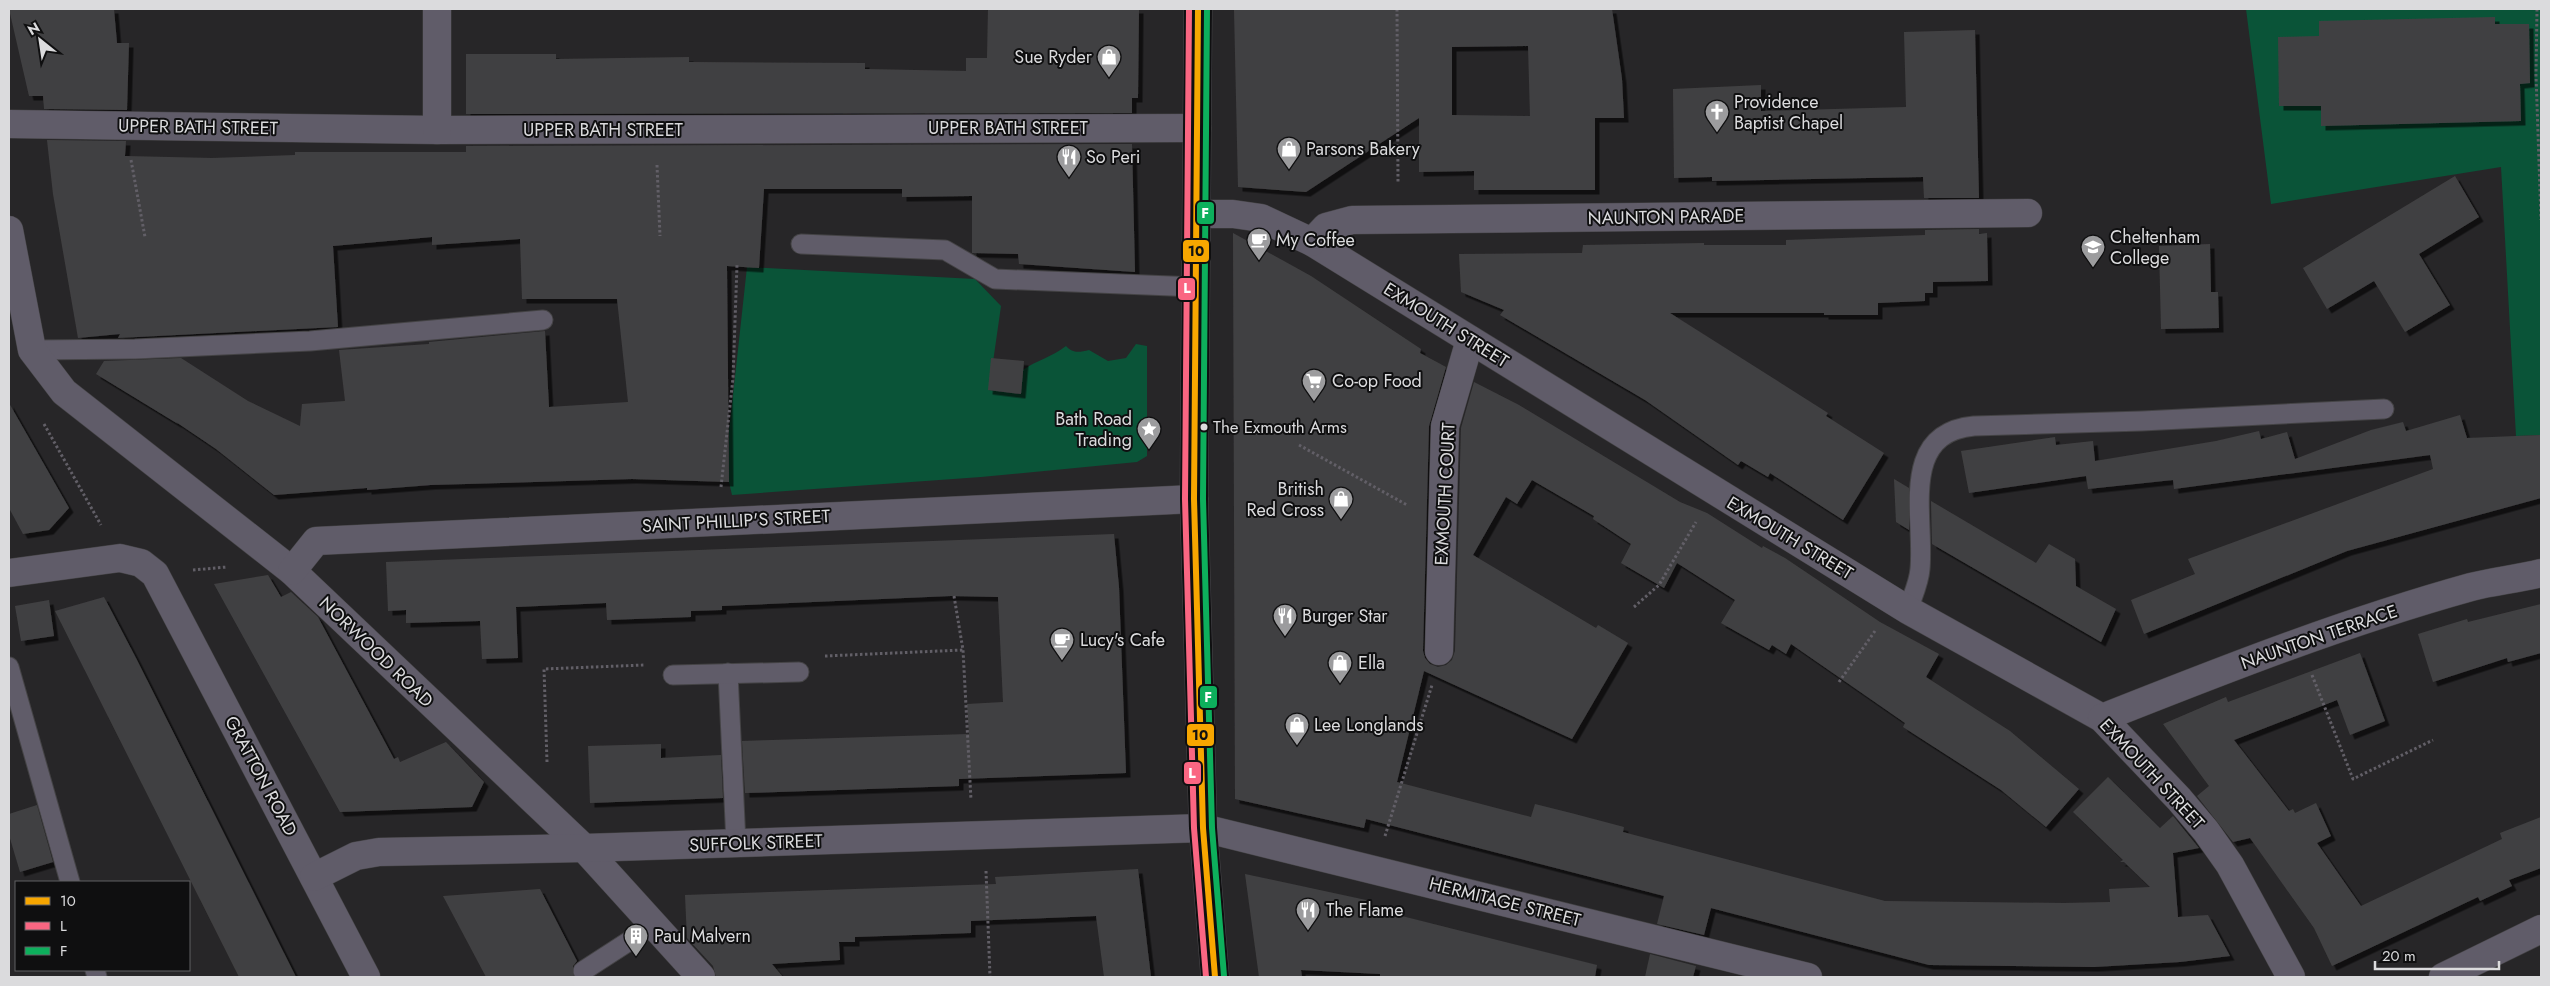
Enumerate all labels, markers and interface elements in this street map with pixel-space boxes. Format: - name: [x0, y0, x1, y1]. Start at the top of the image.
- north arrow: [15, 15, 65, 65]
- text: N: [24, 17, 43, 40]
- place label: Sue Ryder: [1014, 44, 1093, 70]
- shop icon: Sue Ryder: [1096, 44, 1122, 78]
- place label: Providence Baptist Chapel: [1734, 89, 1843, 136]
- church icon: Providence Baptist Chapel: [1704, 99, 1730, 133]
- street label: UPPER BATH STREET: [118, 113, 279, 141]
- street label: UPPER BATH STREET: [928, 115, 1089, 141]
- street label: UPPER BATH STREET: [523, 117, 684, 143]
- shop icon: Parsons Bakery: [1276, 136, 1302, 170]
- place label: Parsons Bakery: [1306, 136, 1420, 162]
- restaurant icon: So Peri: [1056, 144, 1082, 178]
- place label: So Peri: [1086, 144, 1141, 170]
- line badge: F: [1196, 201, 1215, 225]
- text: F: [1201, 203, 1209, 223]
- street label: NAUNTON PARADE: [1587, 203, 1745, 231]
- place label: Cheltenham College: [2110, 224, 2200, 271]
- cafe icon: My Coffee: [1246, 227, 1272, 261]
- place label: My Coffee: [1276, 227, 1355, 253]
- school or university icon: Cheltenham College: [2080, 234, 2106, 268]
- line badge: 10: [1182, 239, 1210, 263]
- text: 10: [1188, 241, 1204, 261]
- street label: EXMOUTH STREET: [1378, 276, 1514, 374]
- line badge: L: [1177, 277, 1196, 301]
- text: L: [1183, 278, 1191, 298]
- supermarket icon: Co-op Food: [1301, 368, 1327, 402]
- place label: Co-op Food: [1332, 368, 1422, 394]
- place label: Bath Road Trading: [1055, 406, 1132, 453]
- place label: The Exmouth Arms: [1213, 415, 1347, 439]
- place icon: Bath Road Trading: [1136, 416, 1162, 450]
- street label: EXMOUTH COURT: [1428, 421, 1462, 566]
- marker: The Exmouth Arms: [1199, 422, 1209, 432]
- place label: British Red Cross: [1246, 476, 1324, 523]
- shop icon: British Red Cross: [1328, 486, 1354, 520]
- street label: EXMOUTH STREET: [1722, 490, 1859, 586]
- street label: SAINT PHILLIP'S STREET: [641, 503, 831, 539]
- street label: NORWOOD ROAD: [313, 591, 439, 713]
- street label: NAUNTON TERRACE: [2237, 598, 2401, 676]
- restaurant icon: Burger Star: [1272, 603, 1298, 637]
- place label: Burger Star: [1302, 603, 1388, 629]
- cafe icon: Lucy's Cafe: [1049, 627, 1075, 661]
- place label: Lucy's Cafe: [1080, 627, 1165, 653]
- shop icon: Ella: [1327, 650, 1353, 684]
- place label: Ella: [1358, 650, 1385, 676]
- line badge: F: [1199, 685, 1218, 709]
- text: F: [1204, 687, 1212, 707]
- street label: GRATTON ROAD: [218, 711, 304, 841]
- shop icon: Lee Longlands: [1284, 712, 1310, 746]
- place label: Lee Longlands: [1314, 712, 1423, 738]
- street label: EXMOUTH STREET: [2094, 713, 2211, 836]
- line badge: 10: [1186, 723, 1215, 747]
- text: 10: [1192, 725, 1208, 745]
- line badge: L: [1183, 761, 1202, 785]
- text: L: [1188, 763, 1196, 783]
- street label: SUFFOLK STREET: [689, 828, 824, 858]
- street label: HERMITAGE STREET: [1426, 871, 1584, 934]
- legend: [15, 881, 190, 971]
- text: 10: [60, 890, 76, 912]
- restaurant icon: The Flame: [1295, 897, 1321, 931]
- place label: The Flame: [1326, 897, 1404, 923]
- text: L: [60, 915, 67, 937]
- building icon: Paul Malvern: [623, 923, 649, 957]
- place label: Paul Malvern: [654, 923, 751, 949]
- scale bar: [2375, 938, 2499, 970]
- text: F: [60, 940, 68, 962]
- text: 20 m: [2382, 945, 2416, 967]

